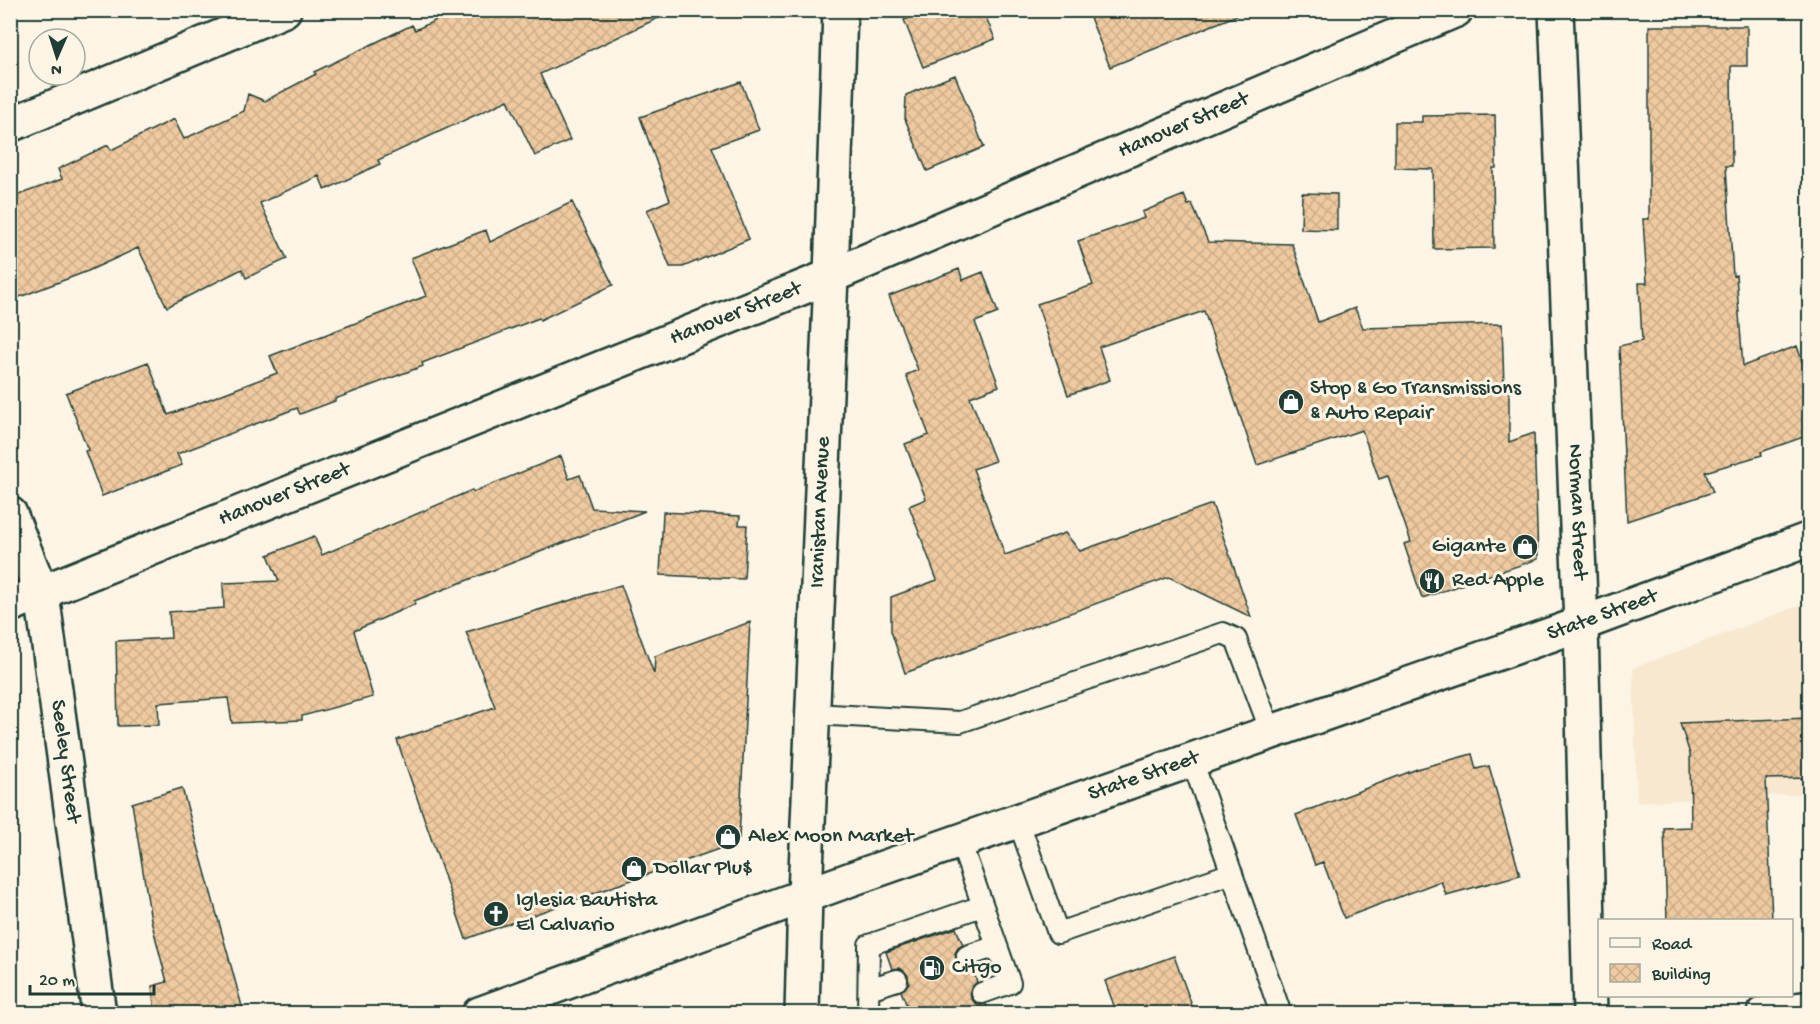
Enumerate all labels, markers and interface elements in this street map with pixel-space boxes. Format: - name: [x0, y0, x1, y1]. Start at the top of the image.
- north arrow: [27, 27, 87, 87]
- text: N: [50, 59, 62, 78]
- street label: Hanover Street: [1115, 86, 1255, 165]
- street label: Hanover Street: [666, 275, 807, 352]
- place label: Stop & Go Transmissions & Auto Repair: [1310, 376, 1522, 427]
- shop icon: Stop & Go Transmissions & Auto Repair: [1276, 387, 1306, 417]
- street label: Iranistan Avenue: [805, 435, 837, 589]
- street label: Norman Street: [1561, 443, 1592, 582]
- street label: Hanover Street: [215, 456, 356, 533]
- shop icon: Gigante: [1510, 532, 1540, 562]
- place label: Gigante: [1432, 534, 1507, 560]
- restaurant icon: Red Apple: [1417, 566, 1447, 596]
- place label: Red Apple: [1452, 568, 1544, 594]
- street label: State Street: [1544, 583, 1663, 648]
- street label: Seeley Street: [43, 698, 86, 826]
- street label: State Street: [1085, 745, 1205, 808]
- shop icon: Alex Moon Market: [713, 822, 743, 852]
- place label: Alex Moon Market: [748, 824, 915, 850]
- shop icon: Dollar Plu$: [619, 854, 649, 884]
- place label: Dollar Plu$: [652, 856, 752, 882]
- place label: Iglesia Bautista El Calvario: [516, 888, 658, 939]
- church icon: Iglesia Bautista El Calvario: [481, 899, 511, 929]
- legend: [1598, 919, 1793, 997]
- text: Road: [1652, 935, 1693, 956]
- fuel station icon: Citgo: [917, 953, 947, 983]
- place label: Citgo: [952, 955, 1002, 981]
- scale bar: [30, 958, 154, 996]
- text: Building: [1651, 965, 1711, 986]
- text: 20 m: [39, 971, 75, 992]

